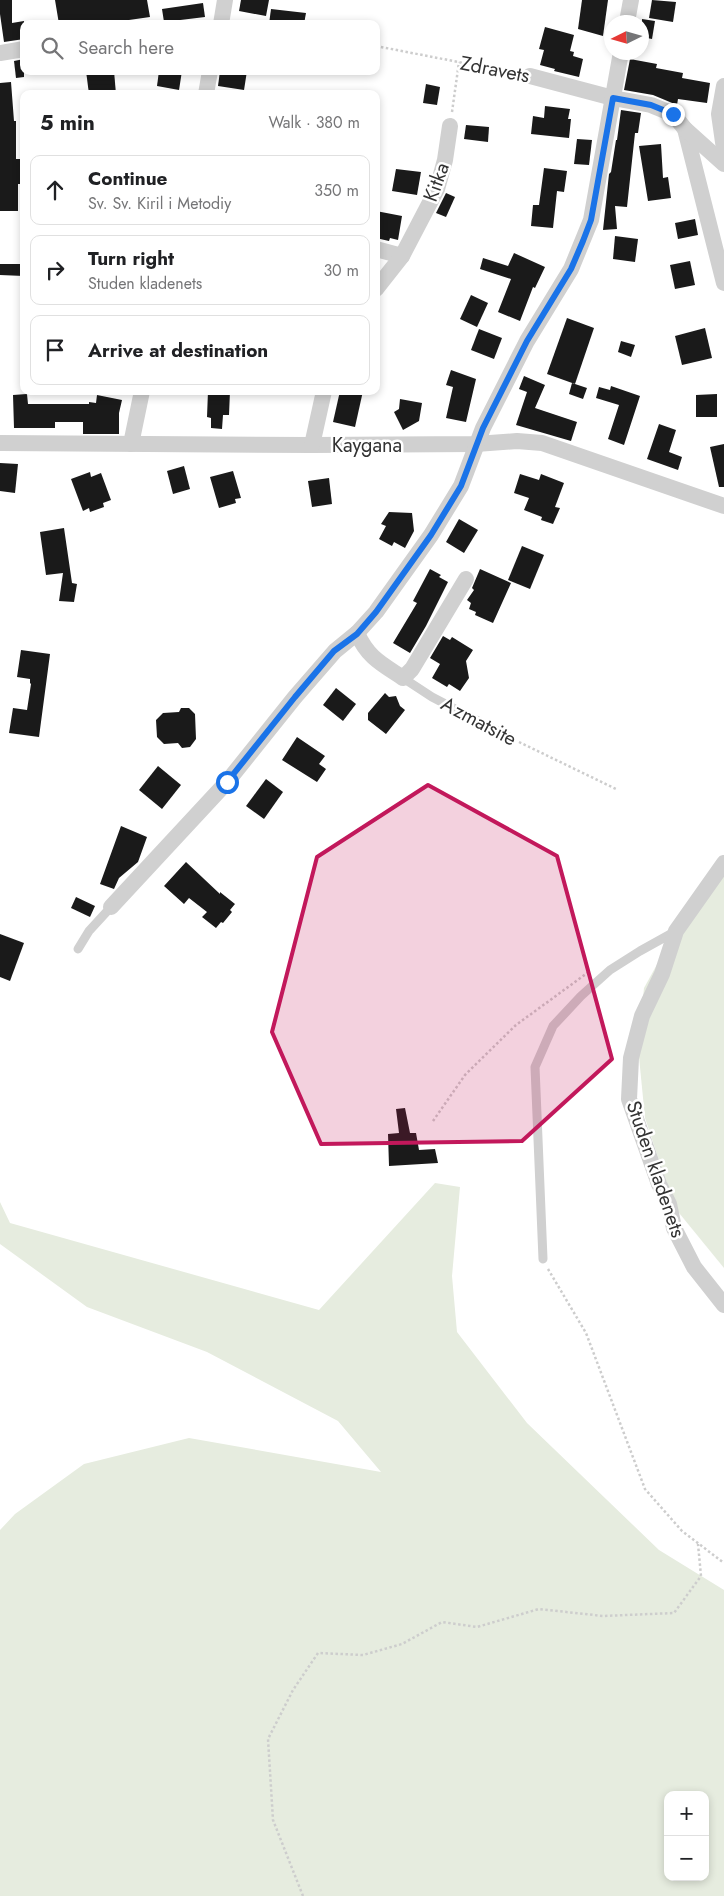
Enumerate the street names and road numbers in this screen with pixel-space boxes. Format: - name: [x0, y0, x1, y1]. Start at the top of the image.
- street label: Zdravets: [458, 49, 532, 90]
- street label: Kitka: [416, 159, 457, 206]
- street label: Kaygana: [332, 431, 402, 460]
- street label: Azmatsite: [436, 689, 522, 753]
- street label: Studen kladenets: [619, 1097, 692, 1241]

